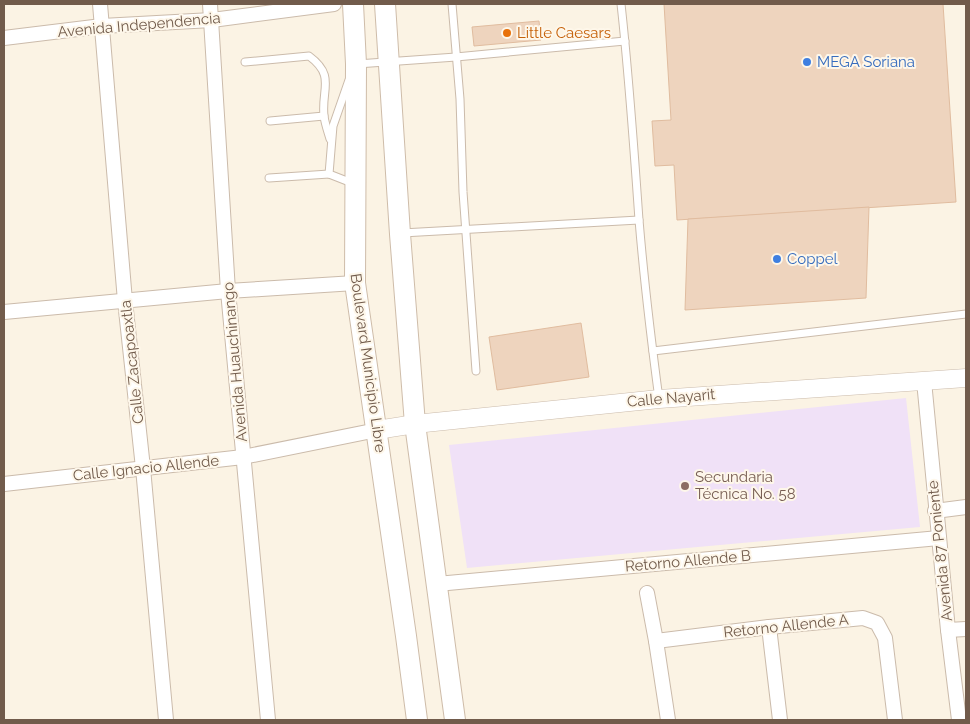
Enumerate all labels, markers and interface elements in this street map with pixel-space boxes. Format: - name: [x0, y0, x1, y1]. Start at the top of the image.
- street label: Avenida Independencia: [57, 9, 221, 41]
- place label: Little Caesars: [517, 24, 611, 42]
- marker: Little Caesars: [501, 27, 513, 39]
- place label: MEGA Soriana: [817, 53, 915, 71]
- marker: MEGA Soriana: [801, 56, 813, 68]
- place label: Coppel: [787, 250, 839, 268]
- marker: Coppel: [771, 253, 783, 265]
- street label: Boulevard Municipio Libre: [347, 272, 390, 454]
- street label: Avenida Huauchinango: [219, 281, 251, 443]
- street label: Calle Zacapoaxtla: [117, 299, 147, 425]
- street label: Calle Nayarit: [626, 385, 716, 411]
- street label: Calle Ignacio Allende: [72, 451, 220, 485]
- place label: Secundaria Técnica No. 58: [695, 468, 796, 503]
- street label: Avenida 87 Poniente: [924, 479, 956, 622]
- marker: Secundaria Técnica No. 58: [679, 480, 691, 492]
- street label: Retorno Allende B: [624, 547, 752, 575]
- street label: Retorno Allende A: [722, 610, 850, 642]

